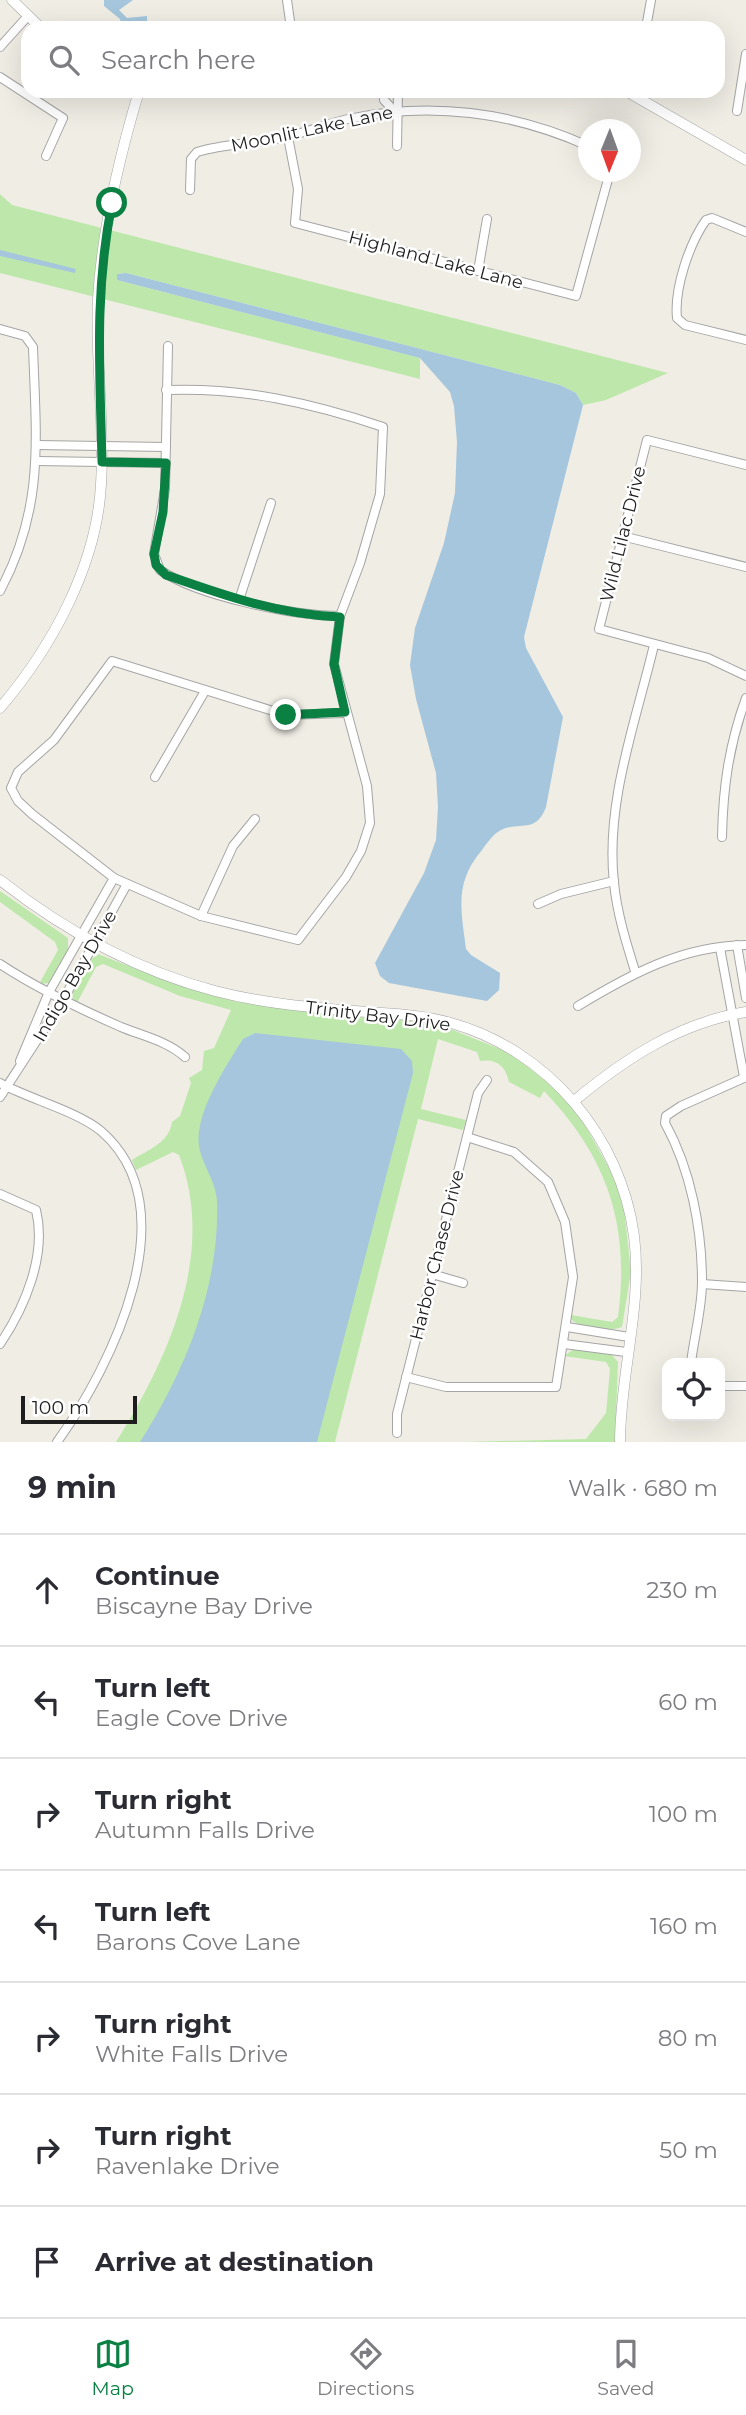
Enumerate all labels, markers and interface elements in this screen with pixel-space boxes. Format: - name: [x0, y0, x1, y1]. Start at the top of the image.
- search box: [21, 21, 725, 98]
- icon: search: [45, 41, 83, 79]
- text: Search here: [101, 44, 256, 76]
- street label: Moonlit Lake Lane: [229, 101, 395, 157]
- north arrow: [578, 119, 641, 182]
- route start: [96, 187, 127, 218]
- street label: Highland Lake Lane: [346, 226, 526, 294]
- street label: Wild Lilac Drive: [595, 464, 651, 604]
- route end: [270, 699, 301, 730]
- street label: Indigo Bay Drive: [28, 906, 122, 1046]
- street label: Trinity Bay Drive: [304, 996, 452, 1036]
- street label: Harbor Chase Drive: [405, 1167, 469, 1342]
- map controls: [662, 1358, 725, 1421]
- button: locate: [662, 1358, 725, 1421]
- scale bar: [21, 1393, 136, 1425]
- text: 100 m: [32, 1396, 89, 1419]
- text: 9 min: [28, 1469, 117, 1506]
- text: Walk · 680 m: [568, 1474, 718, 1502]
- text: Continue: [95, 1560, 220, 1592]
- icon: ahead: [28, 1571, 66, 1609]
- text: 230 m: [646, 1576, 718, 1604]
- text: Biscayne Bay Drive: [95, 1592, 313, 1620]
- text: Turn left: [95, 1672, 211, 1704]
- icon: left: [28, 1683, 66, 1721]
- text: 60 m: [658, 1688, 718, 1716]
- text: Eagle Cove Drive: [95, 1704, 288, 1732]
- text: Turn right: [95, 1784, 231, 1816]
- icon: right: [28, 1795, 66, 1833]
- text: 100 m: [649, 1800, 718, 1828]
- text: Autumn Falls Drive: [95, 1816, 315, 1844]
- text: Turn left: [95, 1896, 211, 1928]
- icon: left: [28, 1907, 66, 1945]
- text: 160 m: [650, 1912, 718, 1940]
- text: Barons Cove Lane: [95, 1928, 301, 1956]
- text: Turn right: [95, 2008, 231, 2040]
- icon: right: [28, 2019, 66, 2057]
- text: 80 m: [658, 2024, 718, 2052]
- text: White Falls Drive: [95, 2040, 288, 2068]
- text: Turn right: [95, 2120, 231, 2152]
- icon: right: [28, 2131, 66, 2169]
- text: 50 m: [659, 2136, 718, 2164]
- text: Ravenlake Drive: [95, 2152, 280, 2180]
- icon: arrive: [28, 2243, 66, 2281]
- text: Arrive at destination: [95, 2246, 374, 2278]
- tab: Map: [92, 2335, 134, 2400]
- tab: Directions: [317, 2335, 414, 2400]
- tab: Saved: [597, 2335, 654, 2400]

